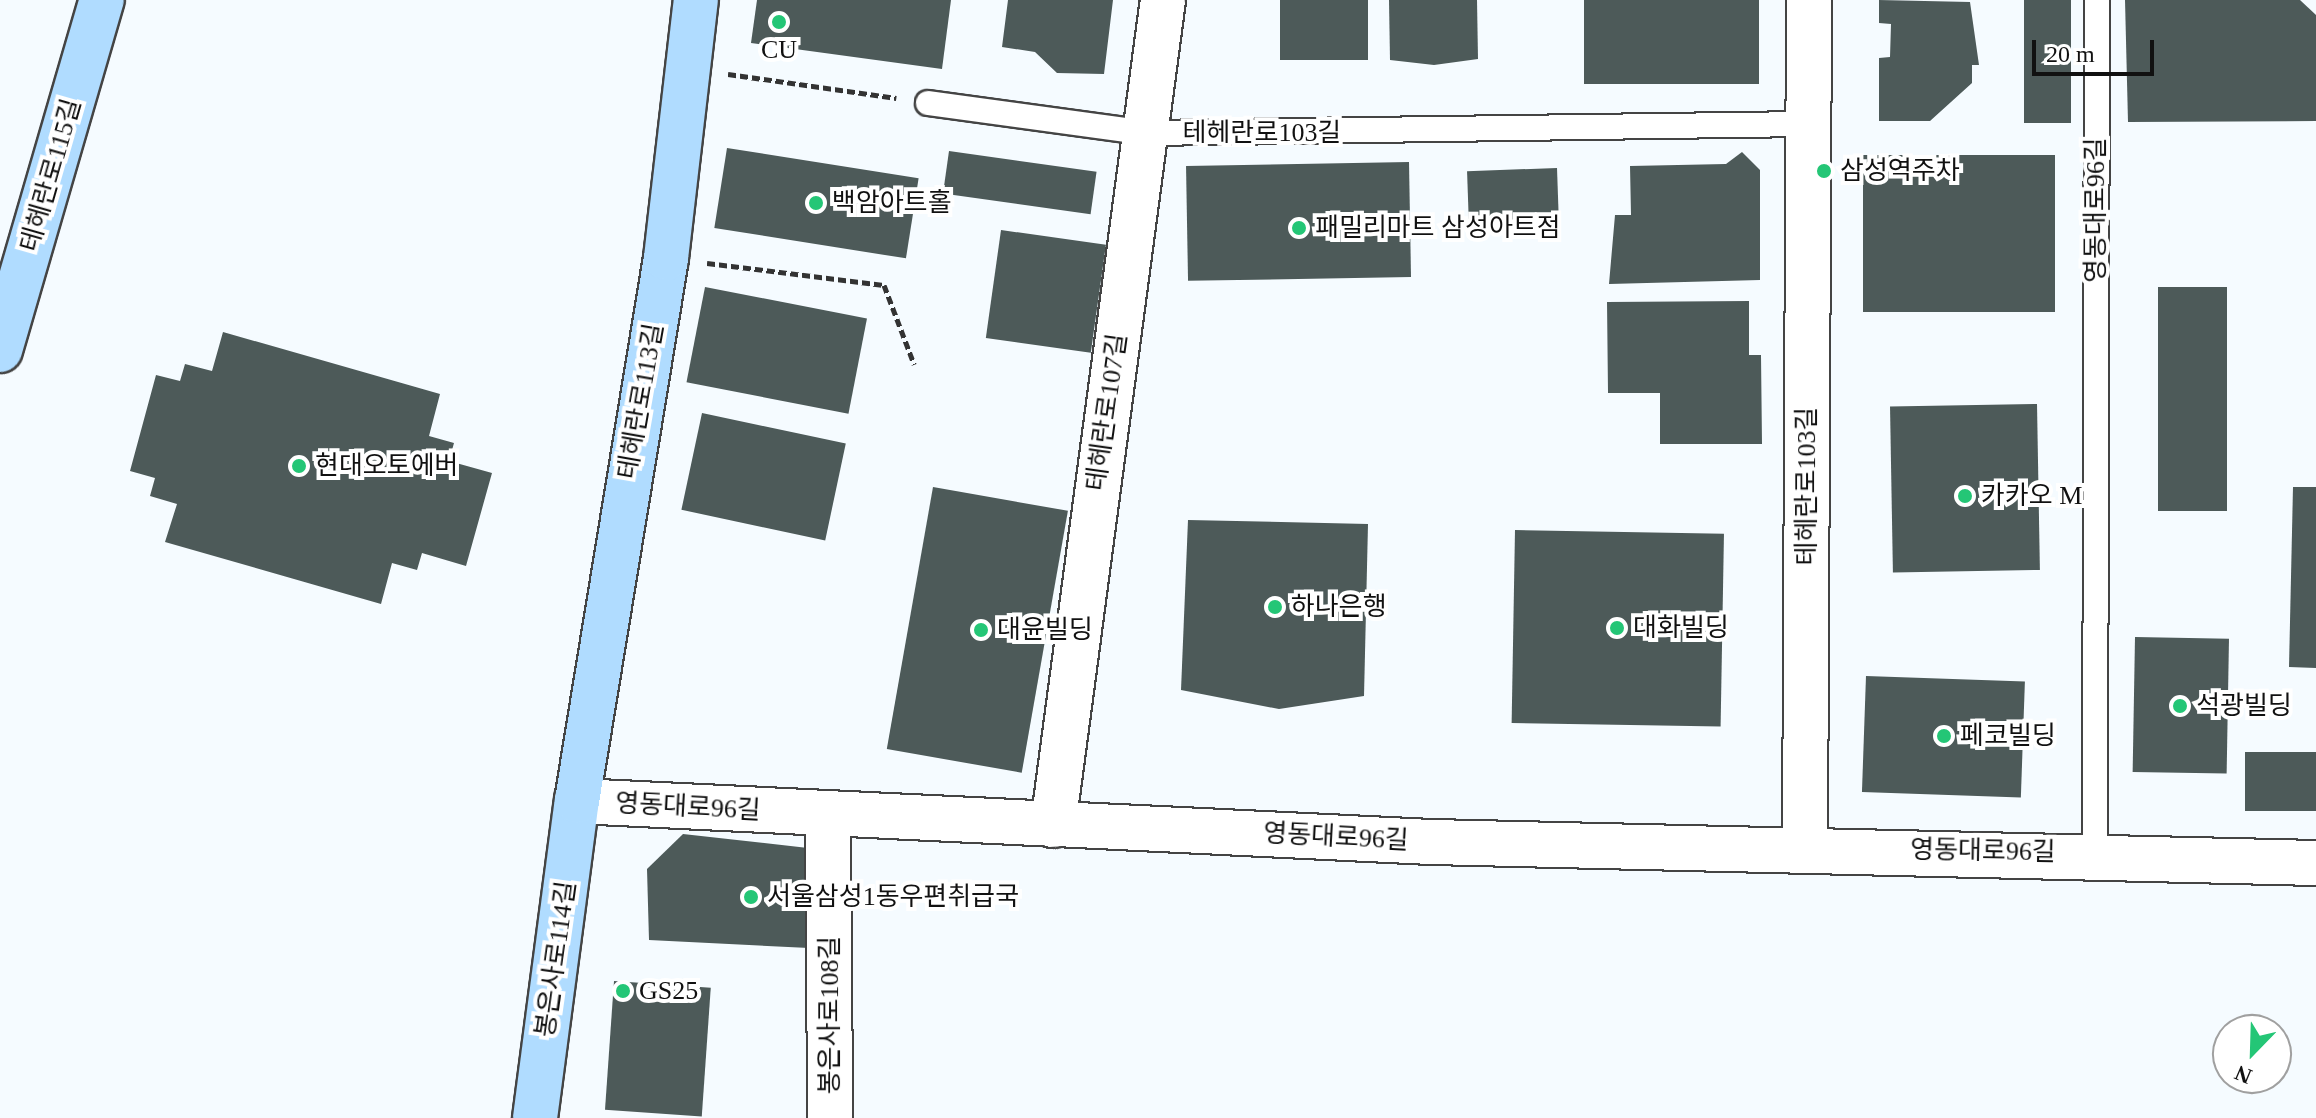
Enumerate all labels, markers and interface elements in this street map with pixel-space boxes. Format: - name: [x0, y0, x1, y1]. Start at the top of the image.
- marker: CU: [770, 13, 788, 31]
- scale bar: [2036, 24, 2158, 74]
- place label: CU: [761, 34, 797, 66]
- text: 20 m: [2046, 41, 2095, 67]
- street label: 테헤란로115길: [14, 95, 88, 255]
- street label: 테헤란로103길: [1183, 117, 1341, 149]
- street label: 영동대로96길: [2080, 137, 2112, 283]
- place label: 삼성역주차: [1840, 155, 1960, 187]
- marker: 삼성역주차: [1815, 162, 1833, 180]
- place label: 백암아트홀: [832, 187, 952, 219]
- marker: 백암아트홀: [807, 194, 825, 212]
- place label: 패밀리마트 삼성아트점: [1315, 212, 1561, 244]
- marker: 패밀리마트 삼성아트점: [1290, 219, 1308, 237]
- street label: 테헤란로113길: [612, 321, 670, 481]
- street label: 테헤란로107길: [1081, 331, 1133, 493]
- street label: 테헤란로103길: [1791, 407, 1823, 565]
- place label: 현대오토에버: [315, 450, 459, 482]
- marker: 현대오토에버: [290, 457, 308, 475]
- place label: 카카오 M: [1981, 480, 2082, 512]
- marker: 카카오 M: [1956, 487, 1974, 505]
- place label: 하나은행: [1291, 591, 1387, 623]
- marker: 하나은행: [1266, 598, 1284, 616]
- place label: 대화빌딩: [1633, 612, 1729, 644]
- place label: 대윤빌딩: [997, 614, 1093, 646]
- marker: 대화빌딩: [1608, 619, 1626, 637]
- marker: 대윤빌딩: [972, 621, 990, 639]
- place label: 석광빌딩: [2196, 690, 2292, 722]
- marker: 석광빌딩: [2171, 697, 2189, 715]
- place label: 페코빌딩: [1960, 720, 2056, 752]
- marker: 페코빌딩: [1935, 727, 1953, 745]
- street label: 영동대로96길: [614, 788, 762, 826]
- street label: 영동대로96길: [1262, 818, 1410, 856]
- street label: 영동대로96길: [1910, 834, 2056, 868]
- street label: 봉은사로114길: [530, 879, 582, 1039]
- place label: 서울삼성1동우편취급국: [767, 881, 1019, 913]
- marker: 서울삼성1동우편취급국: [742, 888, 760, 906]
- street label: 봉은사로108길: [814, 936, 846, 1094]
- place label: GS25: [639, 975, 698, 1007]
- marker: GS25: [614, 982, 632, 1000]
- north arrow: [2212, 1014, 2292, 1094]
- text: N: [2231, 1060, 2255, 1089]

